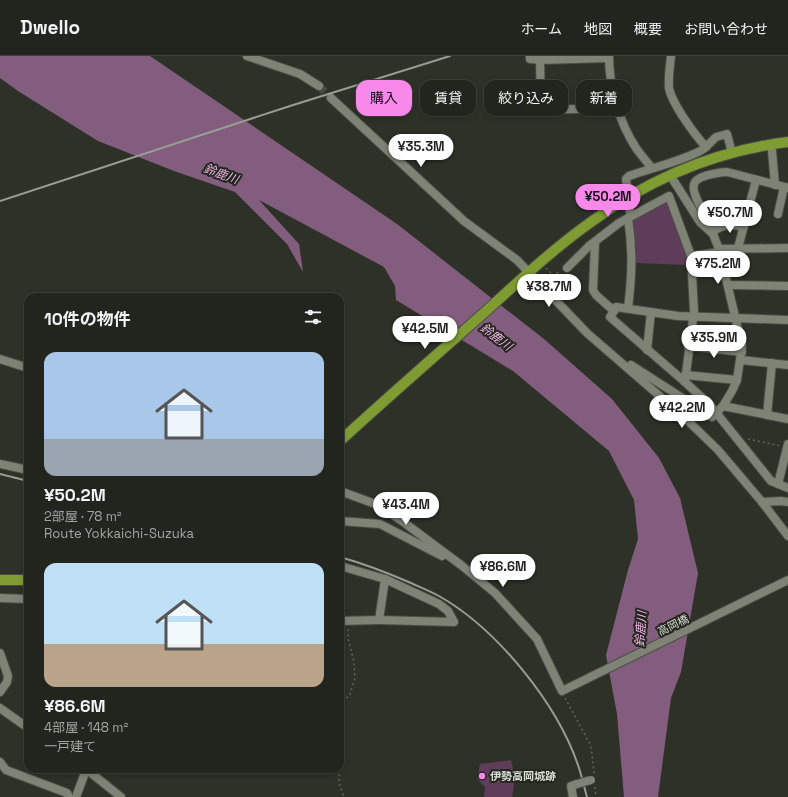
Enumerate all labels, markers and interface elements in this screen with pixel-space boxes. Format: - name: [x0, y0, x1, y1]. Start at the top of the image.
- text: Dwello: [20, 15, 80, 40]
- text: ホーム: [520, 20, 562, 38]
- text: 地図: [584, 20, 612, 38]
- text: 概要: [634, 20, 662, 38]
- text: お問い合わせ: [684, 20, 768, 38]
- chip: 購入: [356, 80, 412, 116]
- chip: 賃貸: [420, 80, 476, 116]
- chip: 絞り込み: [484, 80, 568, 116]
- chip: 新着: [576, 80, 632, 116]
- pin: ¥35.3M: [388, 134, 454, 168]
- text: ¥35.3M: [397, 138, 445, 155]
- water label: 鈴鹿川: [201, 160, 243, 188]
- pin: ¥50.2M: [575, 184, 641, 218]
- text: ¥50.2M: [584, 188, 632, 205]
- pin: ¥50.7M: [697, 200, 763, 234]
- text: ¥50.7M: [707, 204, 753, 221]
- pin: ¥75.2M: [685, 251, 751, 285]
- text: ¥75.2M: [695, 255, 741, 272]
- pin: ¥38.7M: [516, 274, 582, 308]
- text: ¥38.7M: [526, 278, 572, 295]
- icon: filters: [302, 306, 324, 328]
- text: 10件の物件: [44, 308, 131, 330]
- pin: ¥42.5M: [392, 316, 458, 350]
- text: ¥42.5M: [401, 320, 449, 337]
- water label: 鈴鹿川: [477, 320, 517, 355]
- pin: ¥35.9M: [681, 325, 747, 359]
- text: ¥35.9M: [690, 329, 738, 346]
- icon: home: [148, 378, 220, 450]
- pin: ¥42.2M: [649, 395, 715, 429]
- text: ¥42.2M: [658, 399, 706, 416]
- text: ¥50.2M: [44, 484, 106, 506]
- pin: ¥43.4M: [373, 492, 439, 526]
- text: ¥43.4M: [382, 496, 430, 513]
- text: 2部屋 · 78 m²: [44, 508, 122, 525]
- text: Route Yokkaichi-Suzuka: [44, 525, 194, 542]
- pin: ¥86.6M: [470, 554, 536, 588]
- text: ¥86.6M: [479, 558, 527, 575]
- icon: home: [148, 589, 220, 661]
- water label: 鈴鹿川: [632, 608, 650, 648]
- street label: 高岡橋: [655, 611, 691, 639]
- text: ¥86.6M: [44, 695, 106, 717]
- text: 4部屋 · 148 m²: [44, 719, 128, 736]
- text: 一戸建て: [44, 738, 96, 755]
- place label: 伊勢高岡城跡: [490, 769, 556, 783]
- marker: 伊勢高岡城跡: [477, 771, 487, 781]

